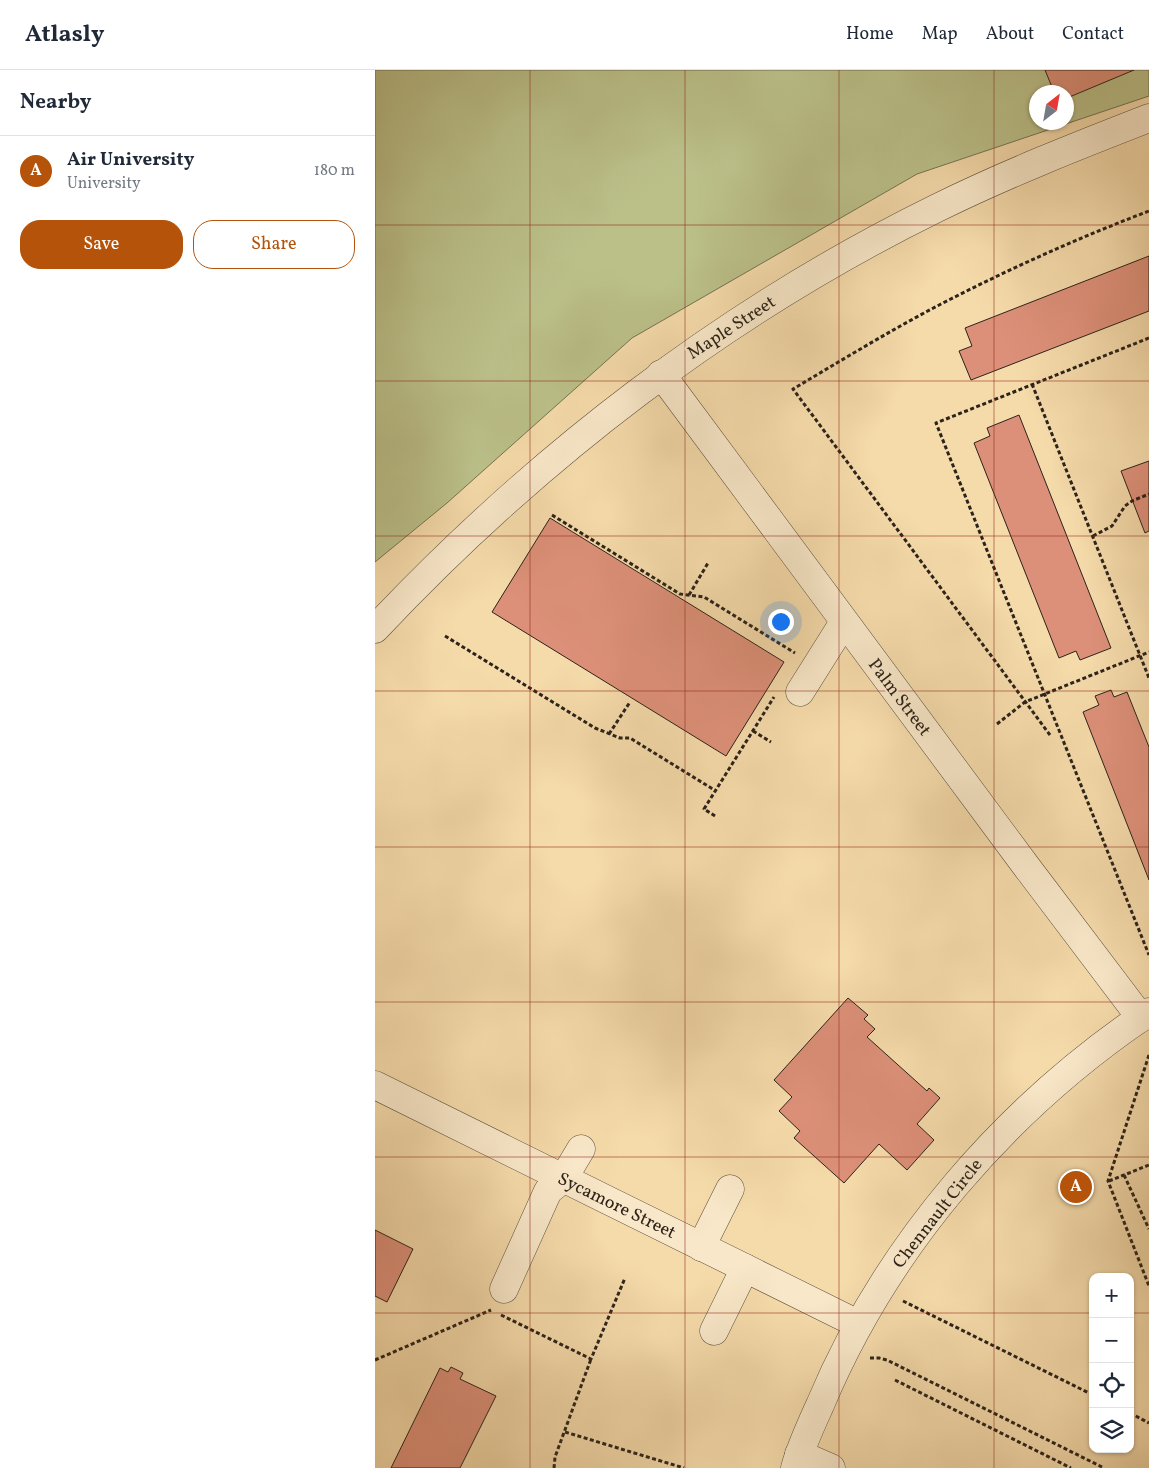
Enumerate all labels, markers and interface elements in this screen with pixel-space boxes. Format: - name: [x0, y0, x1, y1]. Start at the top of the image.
- text: Atlasly: [25, 18, 104, 52]
- text: Home: [846, 22, 894, 47]
- text: Map: [922, 22, 958, 47]
- text: About: [986, 22, 1034, 47]
- text: Contact: [1062, 22, 1124, 47]
- north arrow: [1029, 85, 1074, 130]
- text: Nearby: [20, 88, 91, 117]
- text: Air University: [67, 147, 194, 173]
- text: A: [30, 160, 42, 182]
- text: 180 m: [314, 160, 355, 182]
- text: University: [67, 173, 141, 195]
- button: Save: [20, 220, 183, 269]
- button: Share: [193, 220, 355, 269]
- street label: Maple Street: [683, 290, 781, 366]
- your location: [768, 609, 794, 635]
- street label: Palm Street: [861, 654, 936, 742]
- street label: Chennault Circle: [887, 1154, 989, 1274]
- street label: Sycamore Street: [553, 1167, 680, 1246]
- pin: A: [1060, 1168, 1092, 1206]
- map controls: [1089, 1273, 1134, 1453]
- button: +: [1089, 1273, 1134, 1318]
- button: −: [1089, 1318, 1134, 1363]
- button: locate: [1089, 1363, 1134, 1408]
- button: layers: [1089, 1408, 1134, 1453]

